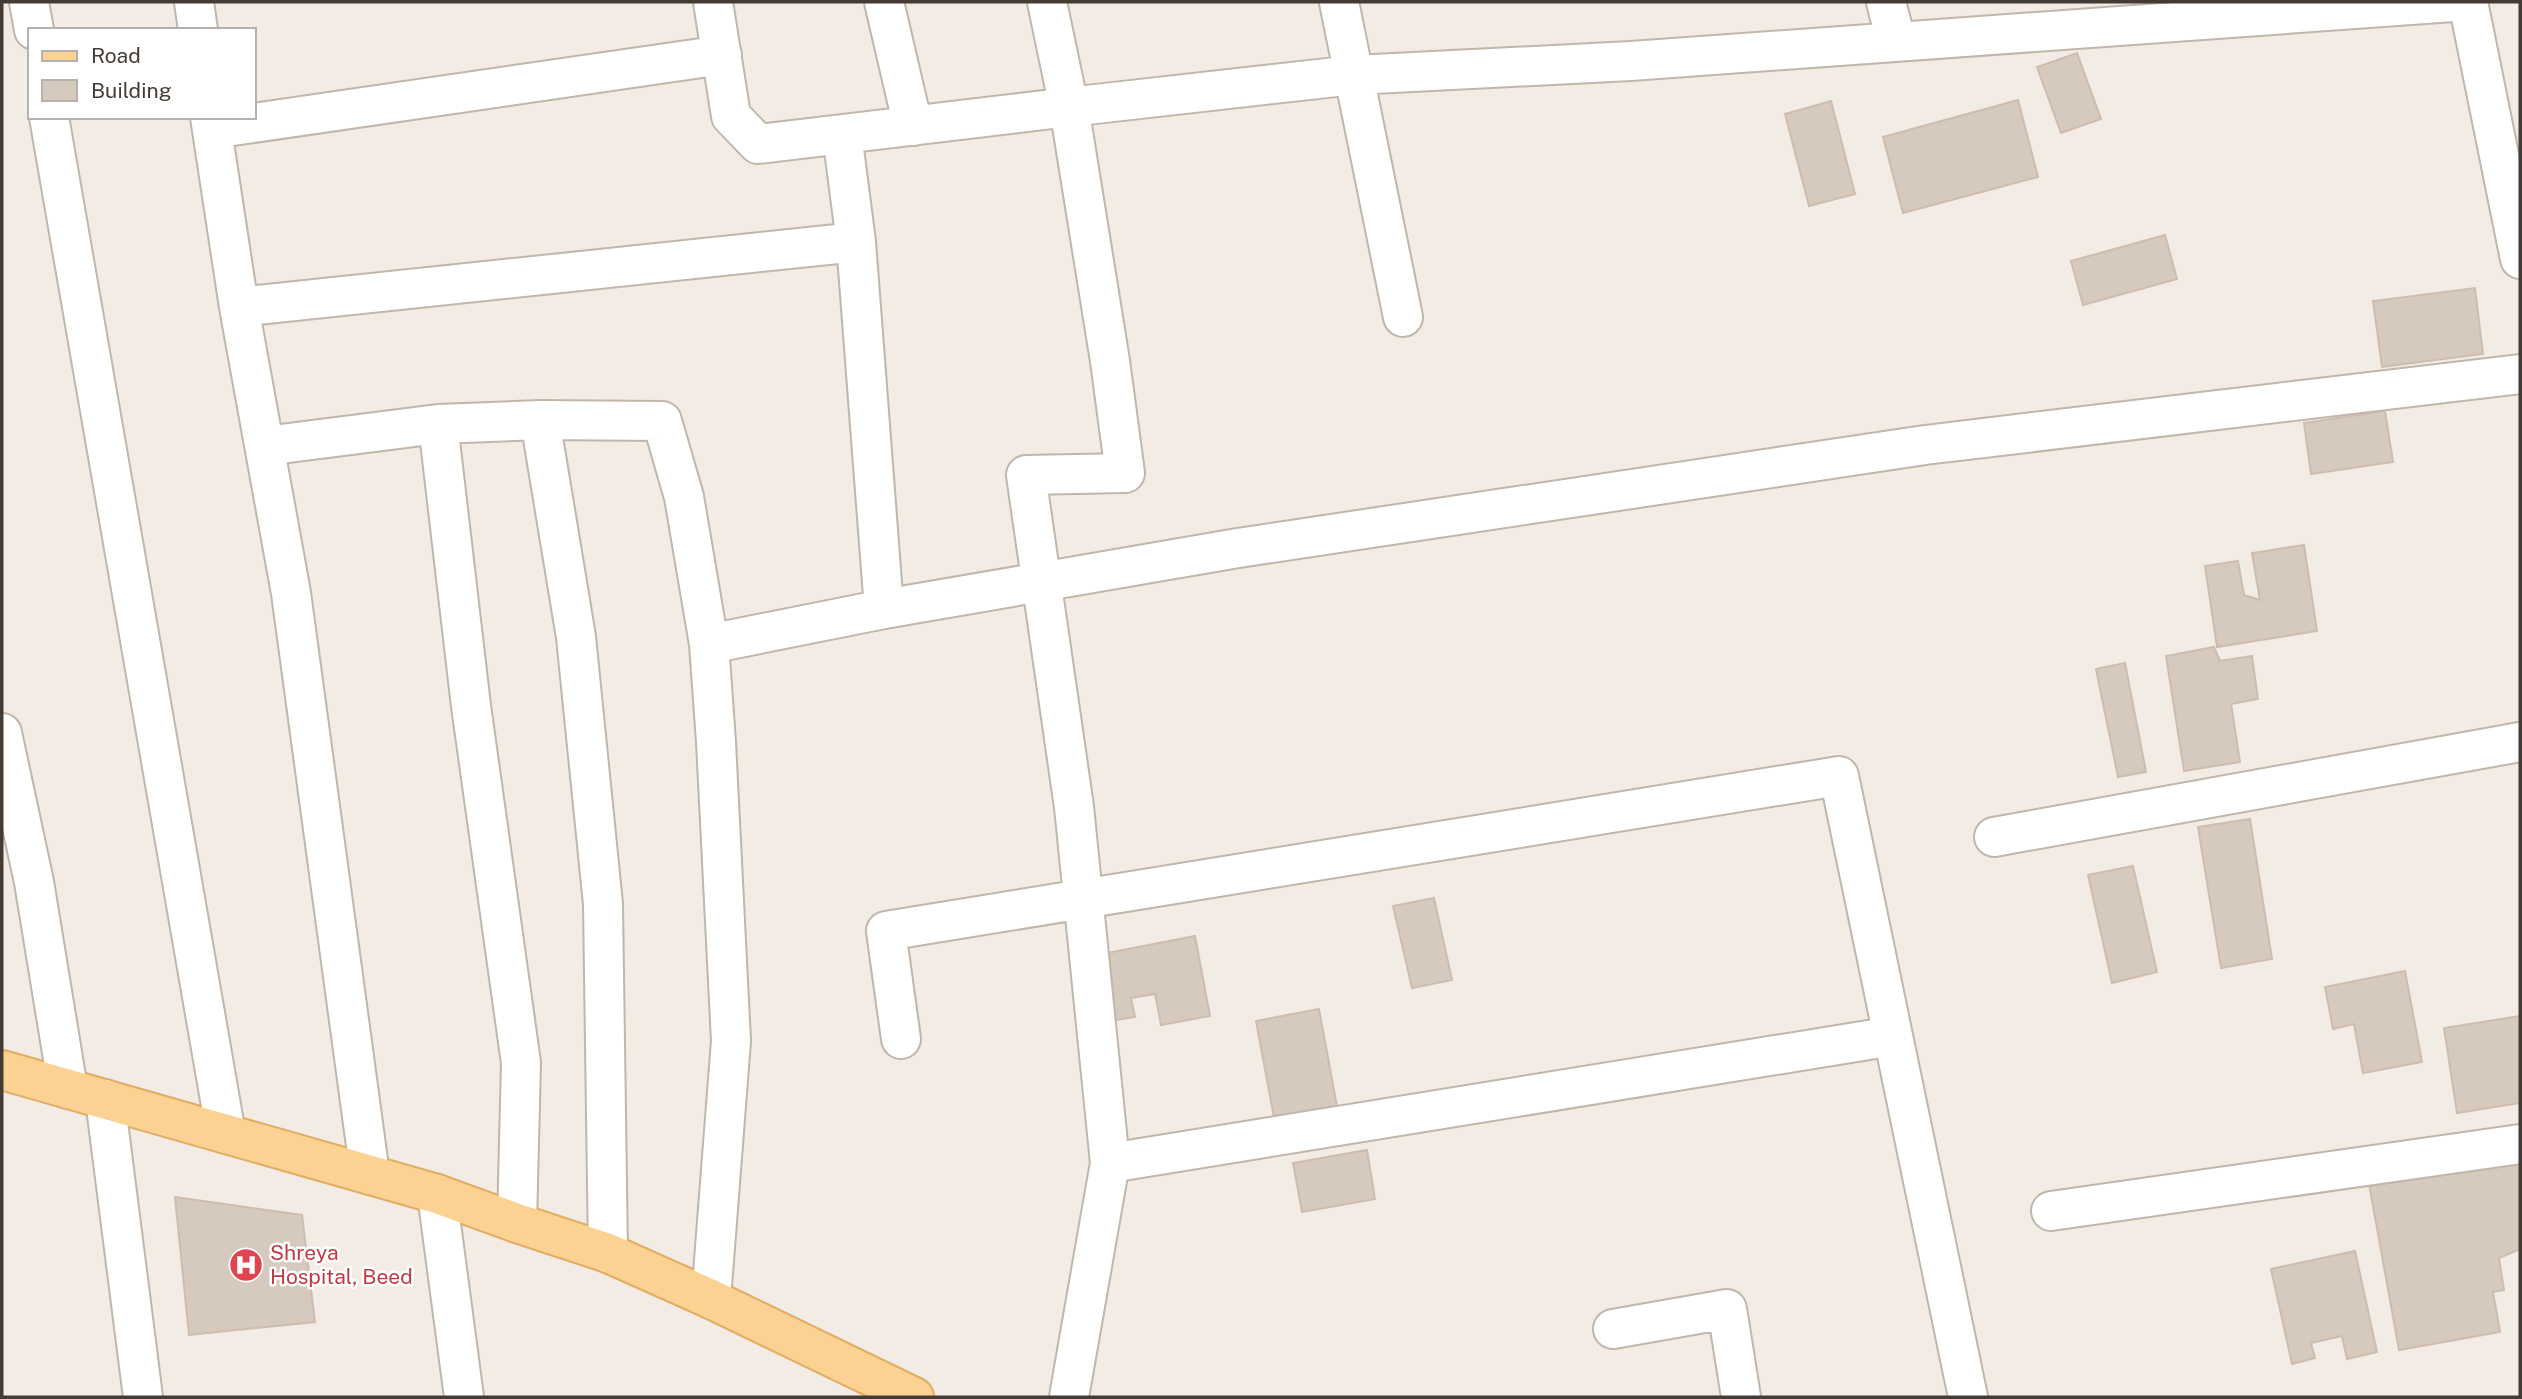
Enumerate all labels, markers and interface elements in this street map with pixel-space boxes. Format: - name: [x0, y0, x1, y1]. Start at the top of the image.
- legend: [28, 28, 256, 119]
- text: Road: [91, 43, 141, 68]
- text: Building: [91, 78, 172, 103]
- place label: Shreya Hospital, Beed: [270, 1240, 413, 1289]
- hospital icon: Shreya Hospital, Beed: [227, 1246, 265, 1284]

